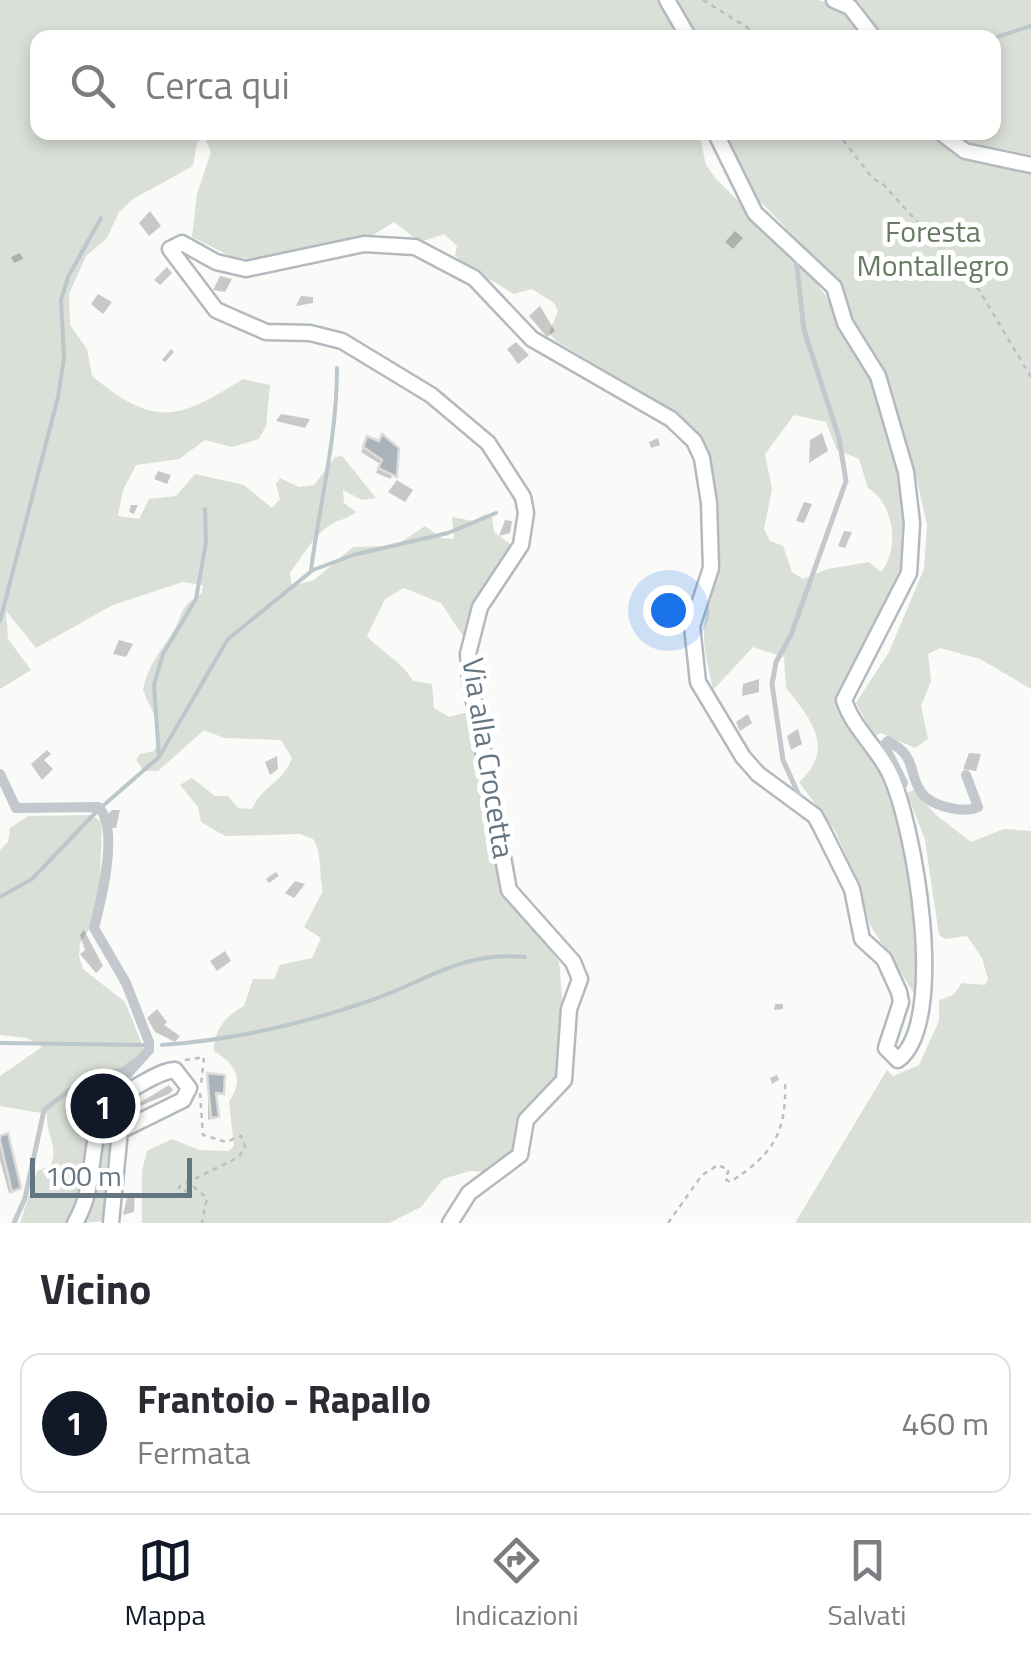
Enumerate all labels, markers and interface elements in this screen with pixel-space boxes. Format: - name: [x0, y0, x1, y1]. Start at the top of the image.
- search box: [30, 30, 1001, 140]
- text: Cerca qui: [145, 56, 290, 114]
- icon: search: [65, 58, 120, 113]
- park label: Foresta Montallegro: [857, 208, 1009, 288]
- your location: [643, 585, 694, 636]
- street label: Via alla Crocetta: [450, 654, 528, 861]
- pin: 1: [70, 1068, 136, 1144]
- scale bar: [30, 1153, 192, 1198]
- text: 100 m: [45, 1154, 122, 1197]
- text: Vicino: [40, 1256, 151, 1320]
- text: Frantoio - Rapallo: [137, 1370, 431, 1428]
- text: 1: [66, 1399, 83, 1447]
- text: 460 m: [901, 1399, 989, 1447]
- text: Fermata: [137, 1428, 251, 1476]
- tab: Mappa: [125, 1533, 206, 1636]
- tab: Indicazioni: [455, 1533, 579, 1636]
- tab: Salvati: [828, 1533, 906, 1636]

